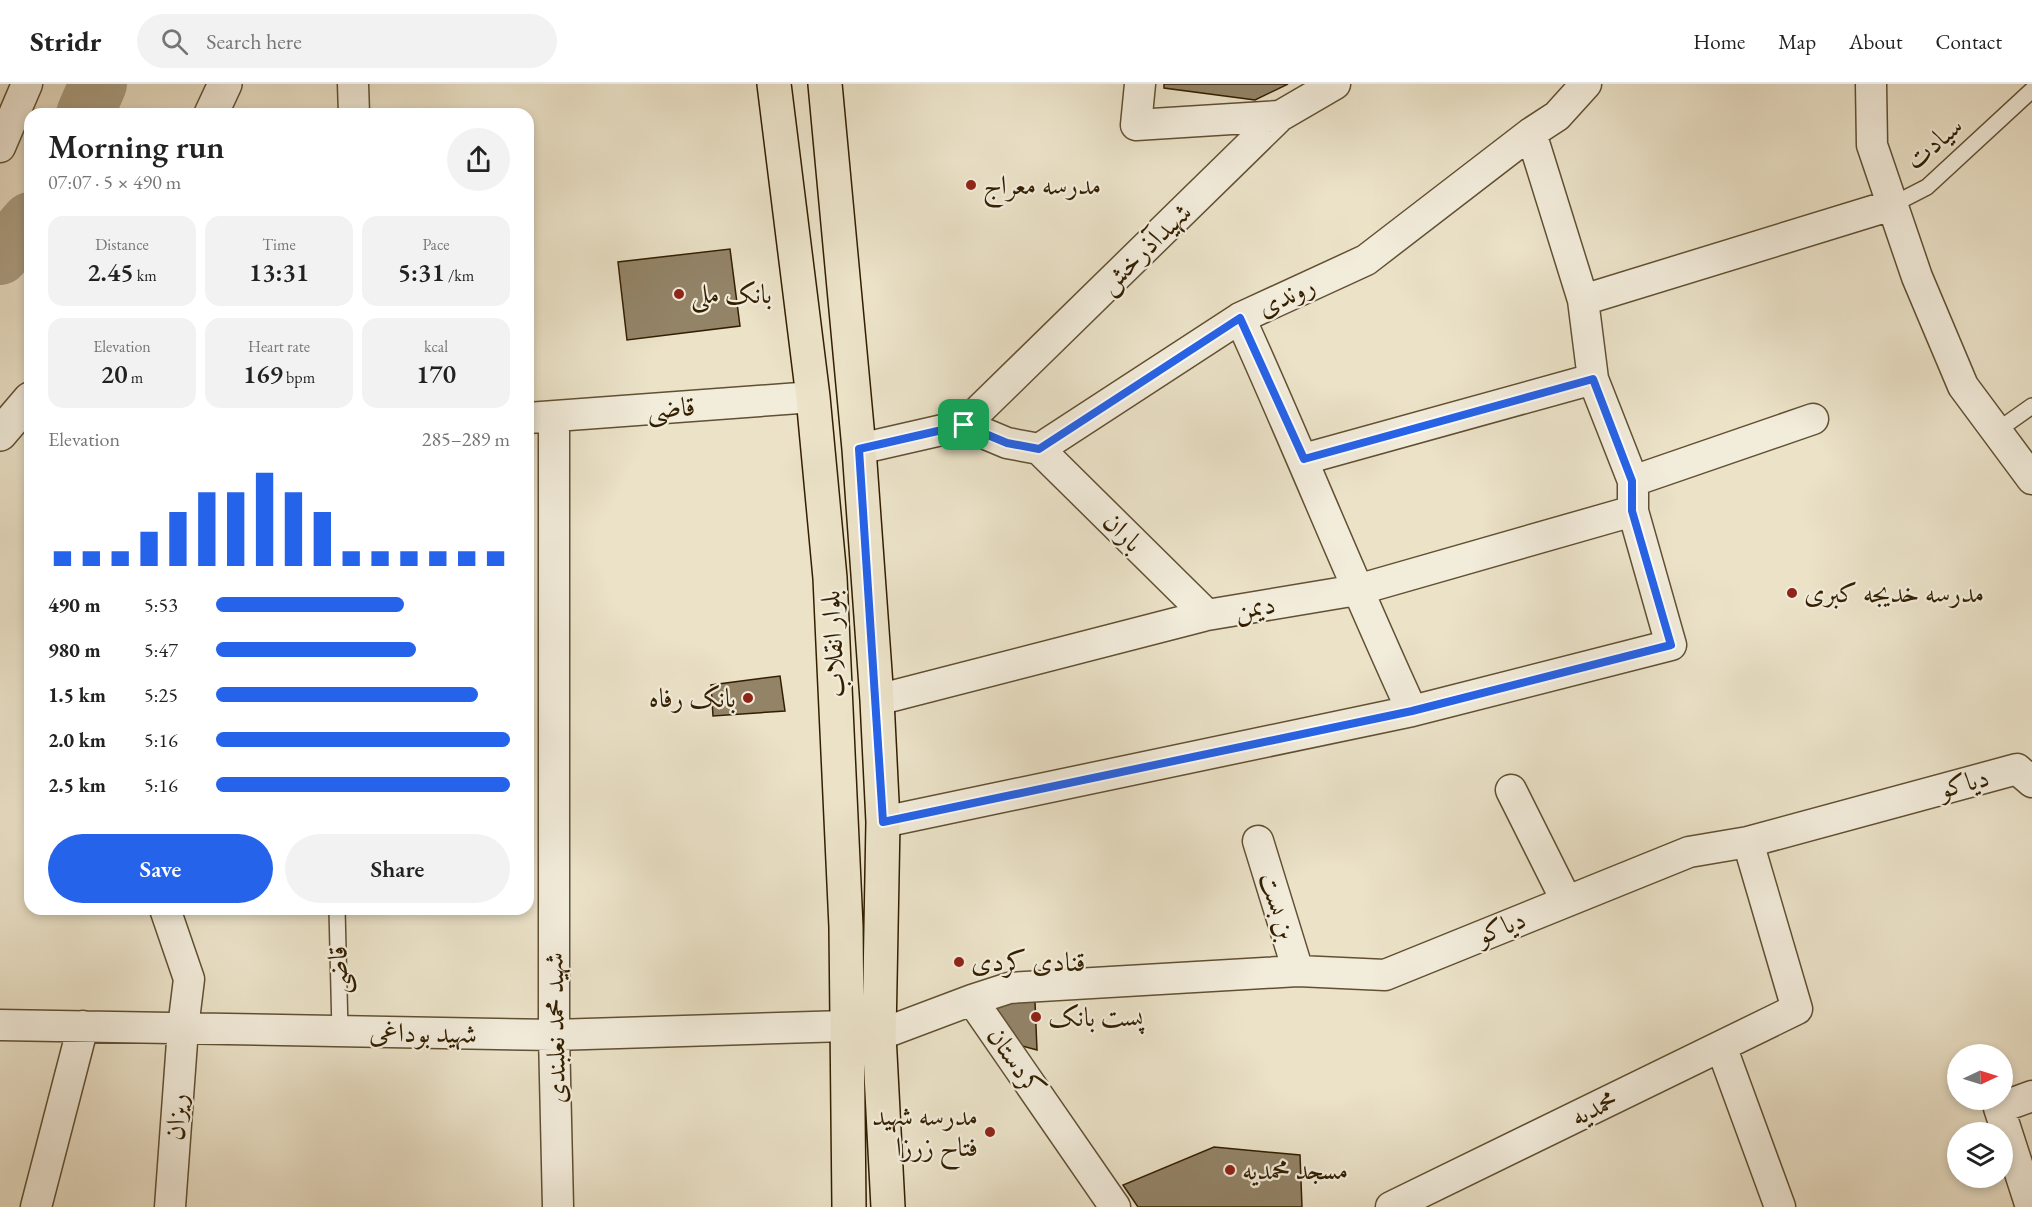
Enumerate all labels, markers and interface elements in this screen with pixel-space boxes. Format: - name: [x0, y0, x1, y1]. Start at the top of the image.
- search box: [137, 14, 557, 68]
- text: Stridr: [30, 23, 101, 59]
- icon: search: [158, 25, 191, 58]
- text: Search here: [206, 27, 302, 56]
- text: Home: [1693, 28, 1745, 55]
- text: Map: [1778, 28, 1816, 55]
- text: About: [1849, 28, 1902, 55]
- text: Contact: [1935, 28, 2002, 55]
- street label: سیادت: [1898, 108, 1970, 177]
- text: Morning run: [48, 125, 225, 168]
- button: share: [447, 128, 510, 191]
- place label: مدرسه معراج: [983, 167, 1101, 209]
- text: 07:07 · 5 × 490 m: [48, 169, 181, 195]
- marker: مدرسه معراج: [964, 178, 978, 192]
- street label: شهیدآذرخش: [1091, 195, 1199, 301]
- text: Distance: [95, 234, 149, 255]
- text: Time: [262, 234, 296, 255]
- text: Pace: [423, 234, 449, 255]
- text: 2.45: [87, 255, 134, 289]
- text: 13:31: [249, 255, 309, 289]
- text: 5:31: [398, 255, 445, 289]
- text: km: [134, 265, 157, 286]
- text: /km: [445, 265, 474, 286]
- street label: روندی: [1251, 267, 1320, 324]
- place label: بانک ملی: [691, 276, 772, 314]
- marker: بانک ملی: [672, 287, 686, 301]
- text: Elevation: [93, 336, 151, 357]
- text: Heart rate: [248, 336, 310, 357]
- text: kcal: [424, 336, 448, 357]
- text: 20: [101, 357, 128, 391]
- text: 169: [243, 357, 283, 391]
- text: 170: [416, 357, 456, 391]
- text: m: [128, 367, 143, 388]
- text: bpm: [283, 367, 315, 388]
- street label: قاضی: [646, 388, 696, 429]
- pin: [938, 399, 989, 450]
- icon: arrive: [947, 408, 980, 441]
- text: Elevation: [48, 426, 120, 452]
- text: 285–289 m: [422, 426, 510, 452]
- street label: باران: [1096, 504, 1151, 559]
- place label: مدرسه خدیجه کبری: [1804, 575, 1984, 610]
- street label: دیمن: [1232, 586, 1278, 628]
- marker: مدرسه خدیجه کبری: [1785, 586, 1799, 600]
- street label: بلوار انقلاب: [812, 589, 853, 699]
- text: 490 m: [48, 592, 101, 618]
- text: 5:53: [144, 592, 178, 618]
- text: 980 m: [48, 637, 101, 663]
- text: 5:47: [144, 637, 178, 663]
- place label: بانک رفاه: [649, 680, 736, 715]
- text: 1.5 km: [48, 682, 106, 708]
- text: 5:25: [144, 682, 178, 708]
- marker: بانک رفاه: [741, 691, 755, 705]
- text: 2.0 km: [48, 727, 106, 753]
- text: 5:16: [144, 727, 178, 753]
- street label: دیاکو: [1932, 759, 1993, 807]
- text: 2.5 km: [48, 772, 106, 798]
- text: 5:16: [144, 772, 178, 798]
- button: Save: [48, 834, 273, 903]
- button: Share: [285, 834, 510, 903]
- street label: بن بست: [1252, 868, 1305, 944]
- street label: دیاکو: [1468, 901, 1531, 953]
- place label: قنادی کردی: [971, 944, 1085, 979]
- street label: قاضی: [320, 946, 357, 994]
- street label: شهید محمد نعلبندی: [536, 952, 573, 1104]
- marker: قنادی کردی: [952, 955, 966, 969]
- place label: پست بانک: [1048, 999, 1146, 1035]
- marker: پست بانک: [1029, 1010, 1043, 1024]
- street label: شهید بوداغی: [369, 1014, 477, 1051]
- street label: کردستان: [980, 1020, 1053, 1104]
- north arrow: [1947, 1044, 2013, 1110]
- map controls: [1947, 1044, 2013, 1188]
- street label: محمدیه: [1565, 1081, 1623, 1134]
- street label: ریزان: [156, 1092, 195, 1142]
- place label: مدرسه شهید فتاح زرزا: [872, 1098, 978, 1171]
- button: layers: [1947, 1122, 2013, 1188]
- marker: مدرسه شهید فتاح زرزا: [983, 1125, 997, 1139]
- place label: مسجد محمدیه: [1242, 1152, 1348, 1187]
- marker: مسجد محمدیه: [1223, 1163, 1237, 1177]

